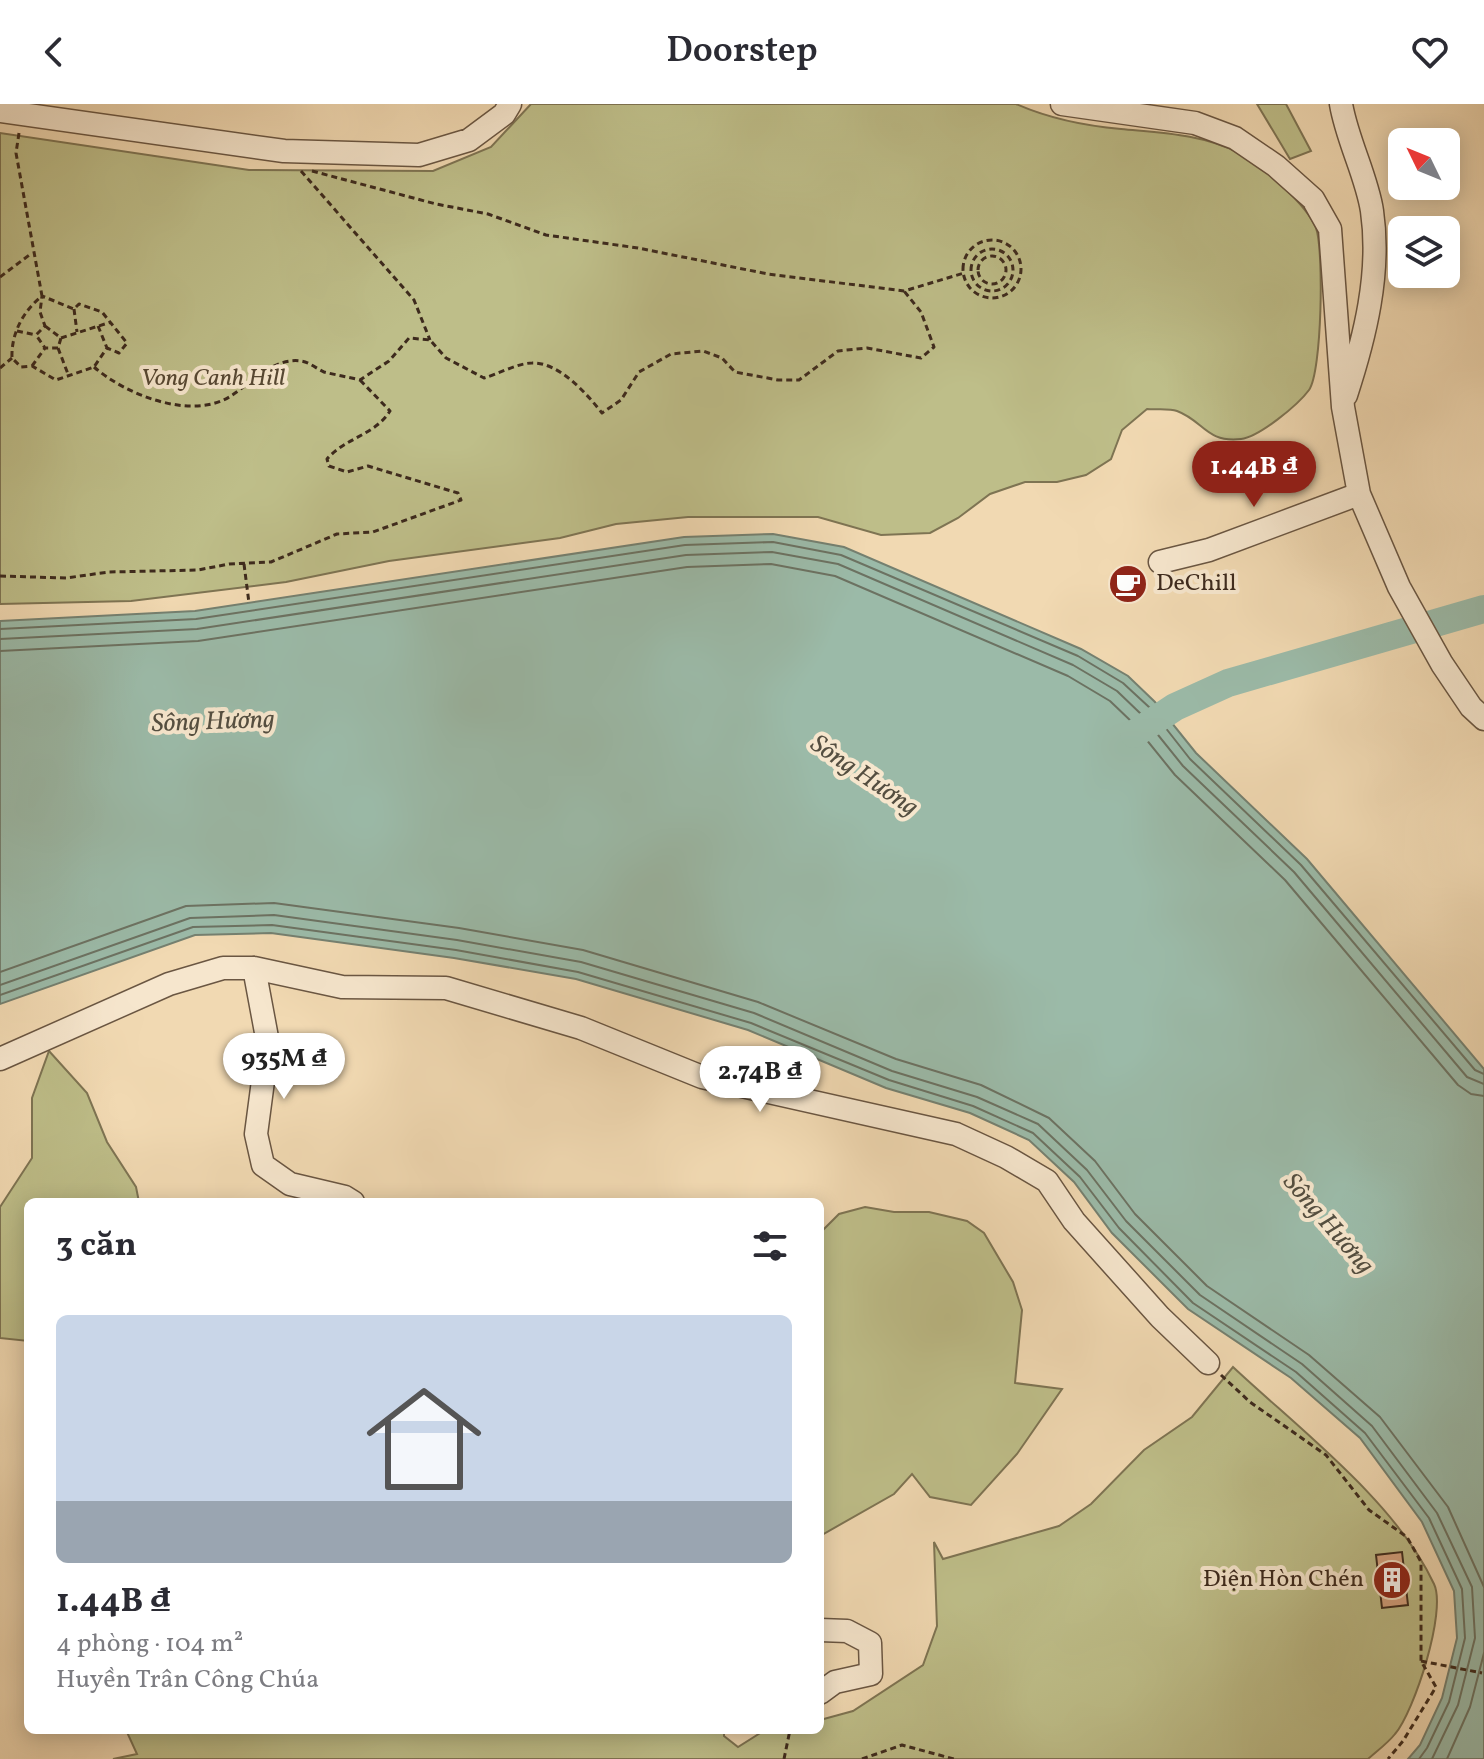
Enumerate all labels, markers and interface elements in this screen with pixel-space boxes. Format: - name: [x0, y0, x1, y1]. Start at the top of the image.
- text: Doorstep: [666, 27, 818, 77]
- icon: back: [32, 30, 76, 74]
- icon: heart: [1408, 30, 1452, 74]
- north arrow: [1388, 128, 1460, 200]
- map controls: [1388, 128, 1460, 288]
- button: layers: [1388, 216, 1460, 288]
- park label: Vong Canh Hill: [141, 362, 285, 396]
- pin: 1.44B ₫: [1180, 441, 1328, 509]
- text: 1.44B ₫: [1210, 449, 1298, 485]
- cafe icon: DeChill: [1107, 563, 1149, 605]
- place label: DeChill: [1156, 567, 1236, 601]
- water label: Sông Hương: [151, 702, 275, 742]
- water label: Sông Hương: [803, 727, 925, 825]
- pin: 935M ₫: [219, 1033, 349, 1101]
- text: 935M ₫: [241, 1041, 327, 1077]
- pin: 2.74B ₫: [686, 1046, 834, 1114]
- text: 2.74B ₫: [718, 1054, 802, 1090]
- water label: Sông Hương: [1274, 1166, 1382, 1282]
- text: 3 căn: [56, 1223, 137, 1270]
- icon: filters: [748, 1224, 792, 1268]
- icon: home: [352, 1367, 496, 1511]
- building icon: Điện Hòn Chén: [1371, 1559, 1413, 1601]
- place label: Điện Hòn Chén: [1203, 1563, 1364, 1597]
- text: 1.44B ₫: [56, 1579, 171, 1626]
- text: 4 phòng · 104 m²: [56, 1626, 243, 1662]
- text: Huyền Trân Công Chúa: [56, 1662, 319, 1698]

